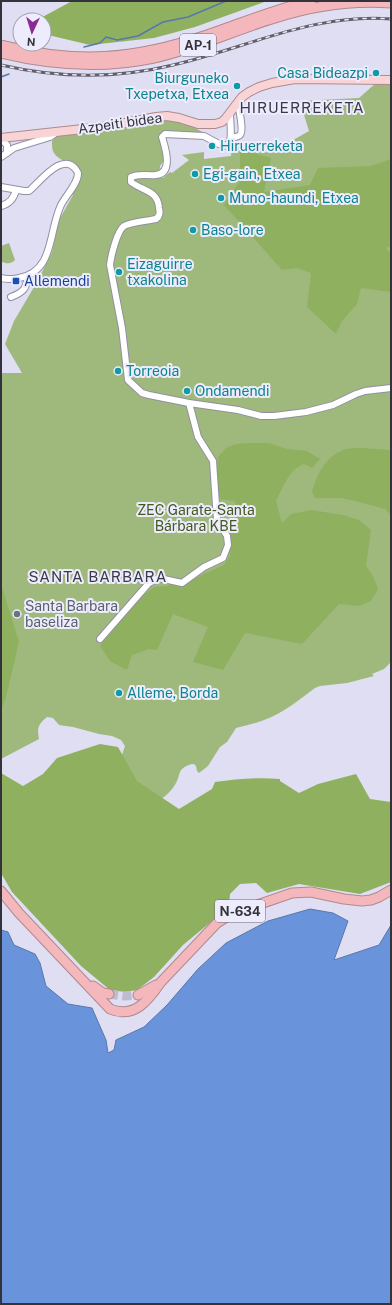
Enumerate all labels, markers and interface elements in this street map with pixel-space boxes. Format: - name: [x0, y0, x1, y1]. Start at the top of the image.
- north arrow: [12, 12, 52, 52]
- road number: AP-1: [180, 34, 216, 56]
- text: N: [27, 36, 36, 48]
- place label: Casa Bideazpi: [277, 65, 368, 81]
- marker: Casa Bideazpi: [371, 68, 381, 78]
- place label: Biurguneko Txepetxa, Etxea: [125, 70, 229, 102]
- marker: Biurguneko Txepetxa, Etxea: [232, 81, 242, 91]
- district label: HIRUERREKETA: [239, 99, 365, 116]
- street label: Azpeiti bidea: [77, 109, 163, 137]
- place label: Hiruerreketa: [220, 138, 303, 154]
- marker: Hiruerreketa: [207, 141, 217, 151]
- place label: Egi-gain, Etxea: [203, 166, 300, 182]
- marker: Egi-gain, Etxea: [190, 169, 200, 179]
- place label: Muno-haundi, Etxea: [229, 190, 359, 206]
- marker: Muno-haundi, Etxea: [216, 193, 226, 203]
- place label: Baso-lore: [201, 222, 264, 238]
- marker: Baso-lore: [188, 225, 198, 235]
- place label: Eizaguirre txakolina: [127, 256, 193, 288]
- marker: Eizaguirre txakolina: [114, 267, 124, 277]
- place label: Allemendi: [24, 273, 90, 289]
- marker: Allemendi: [11, 276, 21, 286]
- place label: Torreoia: [126, 363, 179, 379]
- marker: Torreoia: [113, 366, 123, 376]
- place label: Ondamendi: [195, 383, 269, 399]
- marker: Ondamendi: [182, 386, 192, 396]
- park label: ZEC Garate-Santa Bárbara KBE: [137, 502, 255, 534]
- district label: SANTA BARBARA: [29, 568, 167, 585]
- place label: Santa Barbara baseliza: [25, 598, 118, 630]
- marker: Santa Barbara baseliza: [12, 609, 22, 619]
- place label: Alleme, Borda: [127, 685, 218, 701]
- marker: Alleme, Borda: [114, 688, 124, 698]
- road number: N-634: [215, 900, 265, 922]

